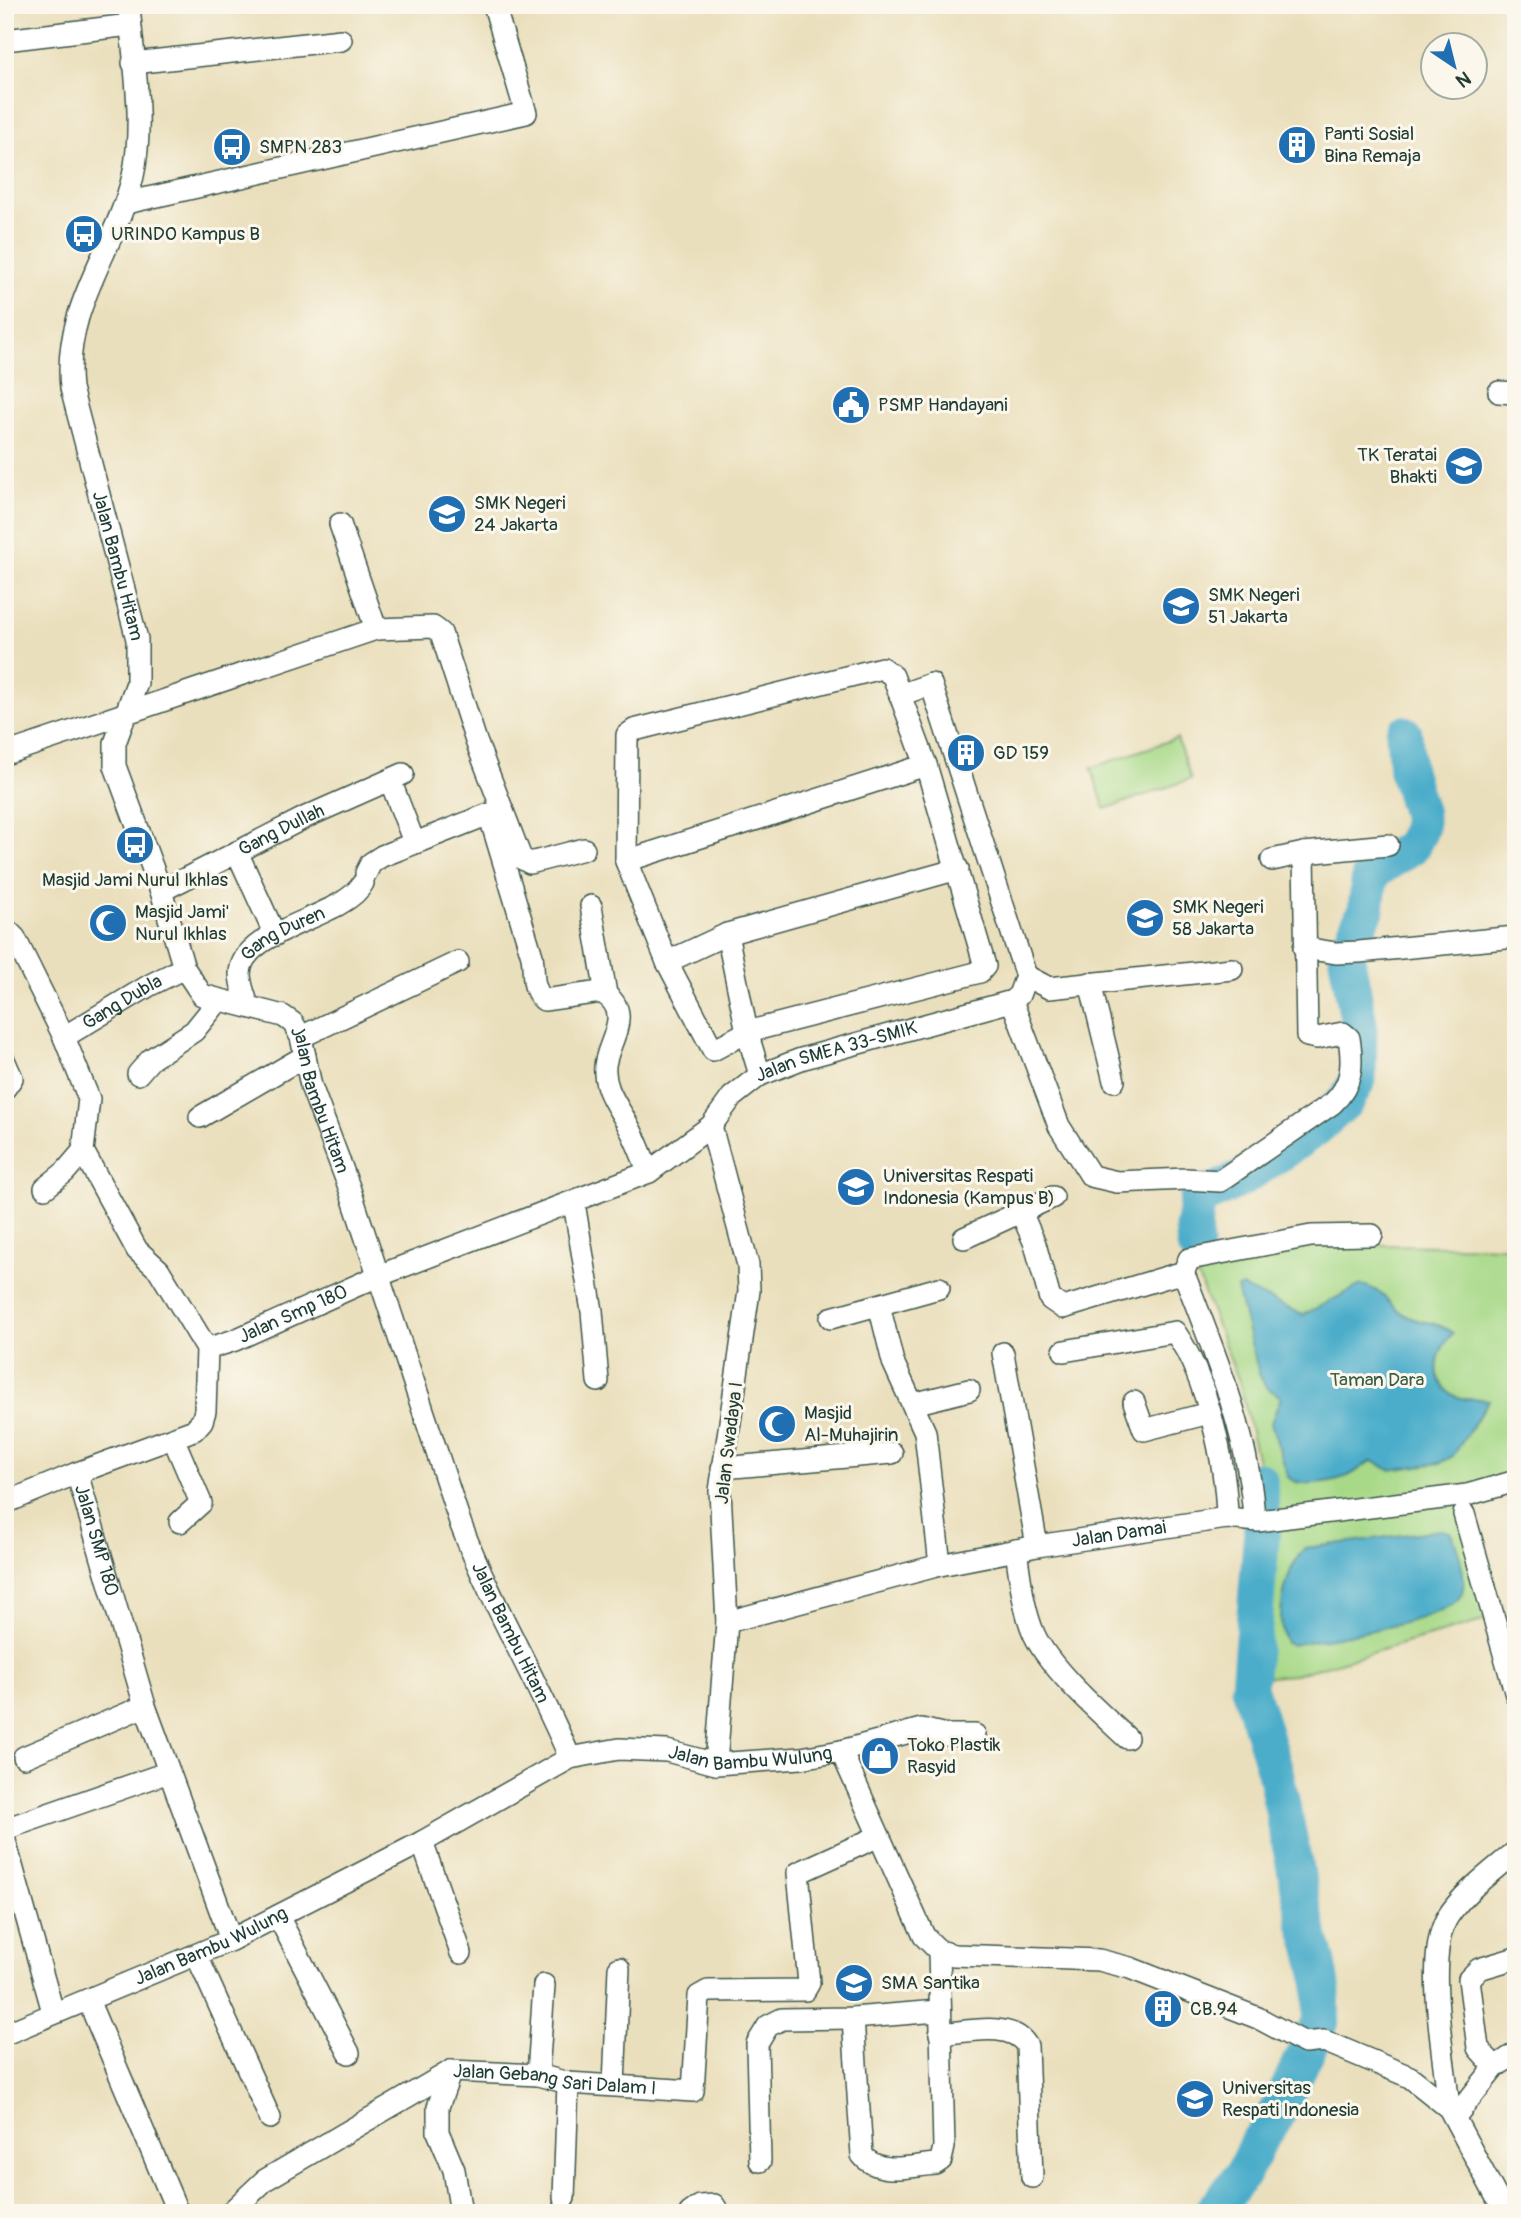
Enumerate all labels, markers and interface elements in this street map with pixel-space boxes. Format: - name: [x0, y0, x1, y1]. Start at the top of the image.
- north arrow: [1420, 32, 1490, 102]
- text: N: [1451, 66, 1475, 93]
- place label: Panti Sosial Bina Remaja: [1324, 122, 1421, 168]
- building icon: Panti Sosial Bina Remaja: [1276, 124, 1318, 166]
- bus stop icon: SMPN 283: [211, 126, 253, 168]
- place label: SMPN 283: [259, 135, 342, 159]
- bus stop icon: URINDO Kampus B: [63, 213, 105, 255]
- place label: URINDO Kampus B: [111, 222, 260, 246]
- public building icon: PSMP Handayani: [830, 384, 872, 426]
- place label: PSMP Handayani: [878, 393, 1008, 417]
- place label: TK Teratai Bhakti: [1357, 443, 1437, 489]
- school or university icon: TK Teratai Bhakti: [1443, 445, 1485, 487]
- street label: Jalan Bambu Hitam: [87, 488, 149, 644]
- place label: SMK Negeri 24 Jakarta: [474, 491, 566, 537]
- school or university icon: SMK Negeri 24 Jakarta: [426, 493, 468, 535]
- place label: SMK Negeri 51 Jakarta: [1208, 583, 1300, 629]
- school or university icon: SMK Negeri 51 Jakarta: [1160, 585, 1202, 627]
- building icon: GD 159: [945, 732, 987, 774]
- place label: GD 159: [993, 741, 1049, 765]
- street label: Gang Dullah: [234, 798, 328, 862]
- bus stop icon: Masjid Jami Nurul Ikhlas: [114, 824, 156, 866]
- place label: Masjid Jami Nurul Ikhlas: [42, 868, 228, 892]
- place label: SMK Negeri 58 Jakarta: [1172, 895, 1264, 941]
- school or university icon: SMK Negeri 58 Jakarta: [1124, 897, 1166, 939]
- place label: Masjid Jami' Nurul Ikhlas: [135, 900, 229, 946]
- street label: Gang Duren: [235, 901, 329, 966]
- mosque icon: Masjid Jami' Nurul Ikhlas: [87, 902, 129, 944]
- street label: Gang Dubla: [78, 969, 166, 1035]
- street label: Jalan SMEA 33-SMIK: [752, 1016, 920, 1088]
- street label: Jalan Bambu Hitam: [285, 1021, 355, 1177]
- place label: Universitas Respati Indonesia (Kampus B): [883, 1164, 1055, 1210]
- school or university icon: Universitas Respati Indonesia (Kampus B): [835, 1166, 877, 1208]
- street label: Jalan Smp 180: [235, 1279, 351, 1349]
- park label: Taman Dara: [1330, 1368, 1424, 1392]
- street label: Jalan Swadaya I: [710, 1381, 748, 1505]
- place label: Masjid Al-Muhajirin: [804, 1401, 898, 1447]
- mosque icon: Masjid Al-Muhajirin: [756, 1403, 798, 1445]
- street label: Jalan SMP 180: [69, 1482, 124, 1599]
- street label: Jalan Damai: [1070, 1515, 1168, 1553]
- street label: Jalan Bambu Hitam: [466, 1558, 555, 1707]
- place label: Toko Plastik Rasyid: [907, 1733, 1001, 1779]
- shop icon: Toko Plastik Rasyid: [859, 1735, 901, 1777]
- street label: Jalan Bambu Wulung: [666, 1740, 834, 1776]
- street label: Jalan Bambu Wulung: [131, 1901, 292, 1991]
- school or university icon: SMA Santika: [833, 1962, 875, 2004]
- place label: SMA Santika: [881, 1971, 980, 1995]
- building icon: CB.94: [1142, 1988, 1184, 2030]
- place label: CB.94: [1190, 1997, 1237, 2021]
- street label: Jalan Gebang Sari Dalam I: [453, 2059, 657, 2101]
- place label: Universitas Respati Indonesia: [1222, 2076, 1359, 2122]
- school or university icon: Universitas Respati Indonesia: [1174, 2078, 1216, 2120]

